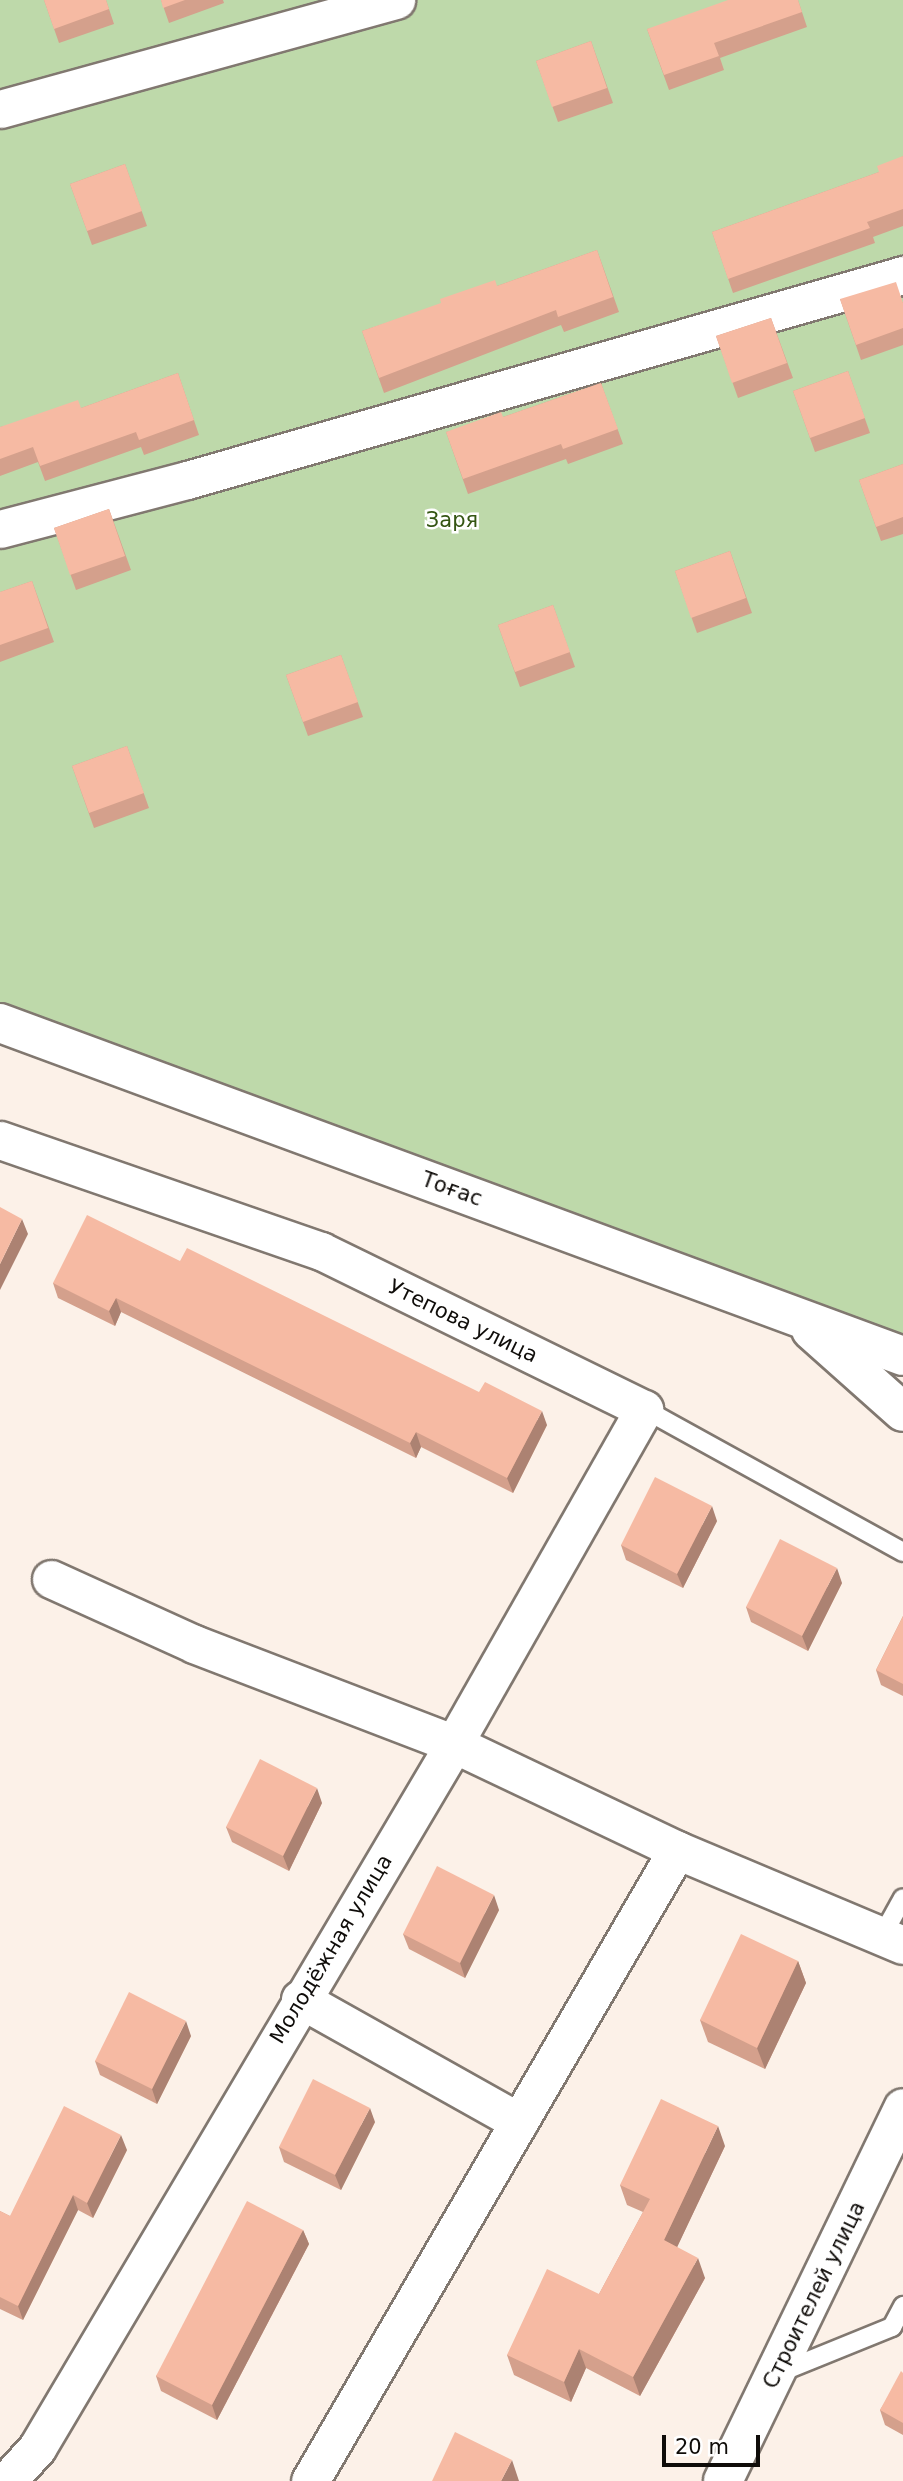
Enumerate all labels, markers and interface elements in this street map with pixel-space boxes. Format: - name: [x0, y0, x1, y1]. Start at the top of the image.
- park label: Заря: [426, 507, 478, 533]
- street label: Тоғас: [418, 1166, 486, 1212]
- street label: Утепова улица: [384, 1274, 542, 1368]
- street label: Молодёжная улица: [265, 1850, 397, 2048]
- street label: Строителей улица: [758, 2197, 870, 2393]
- scale bar: [665, 2422, 763, 2466]
- text: 20 m: [675, 2435, 729, 2459]

